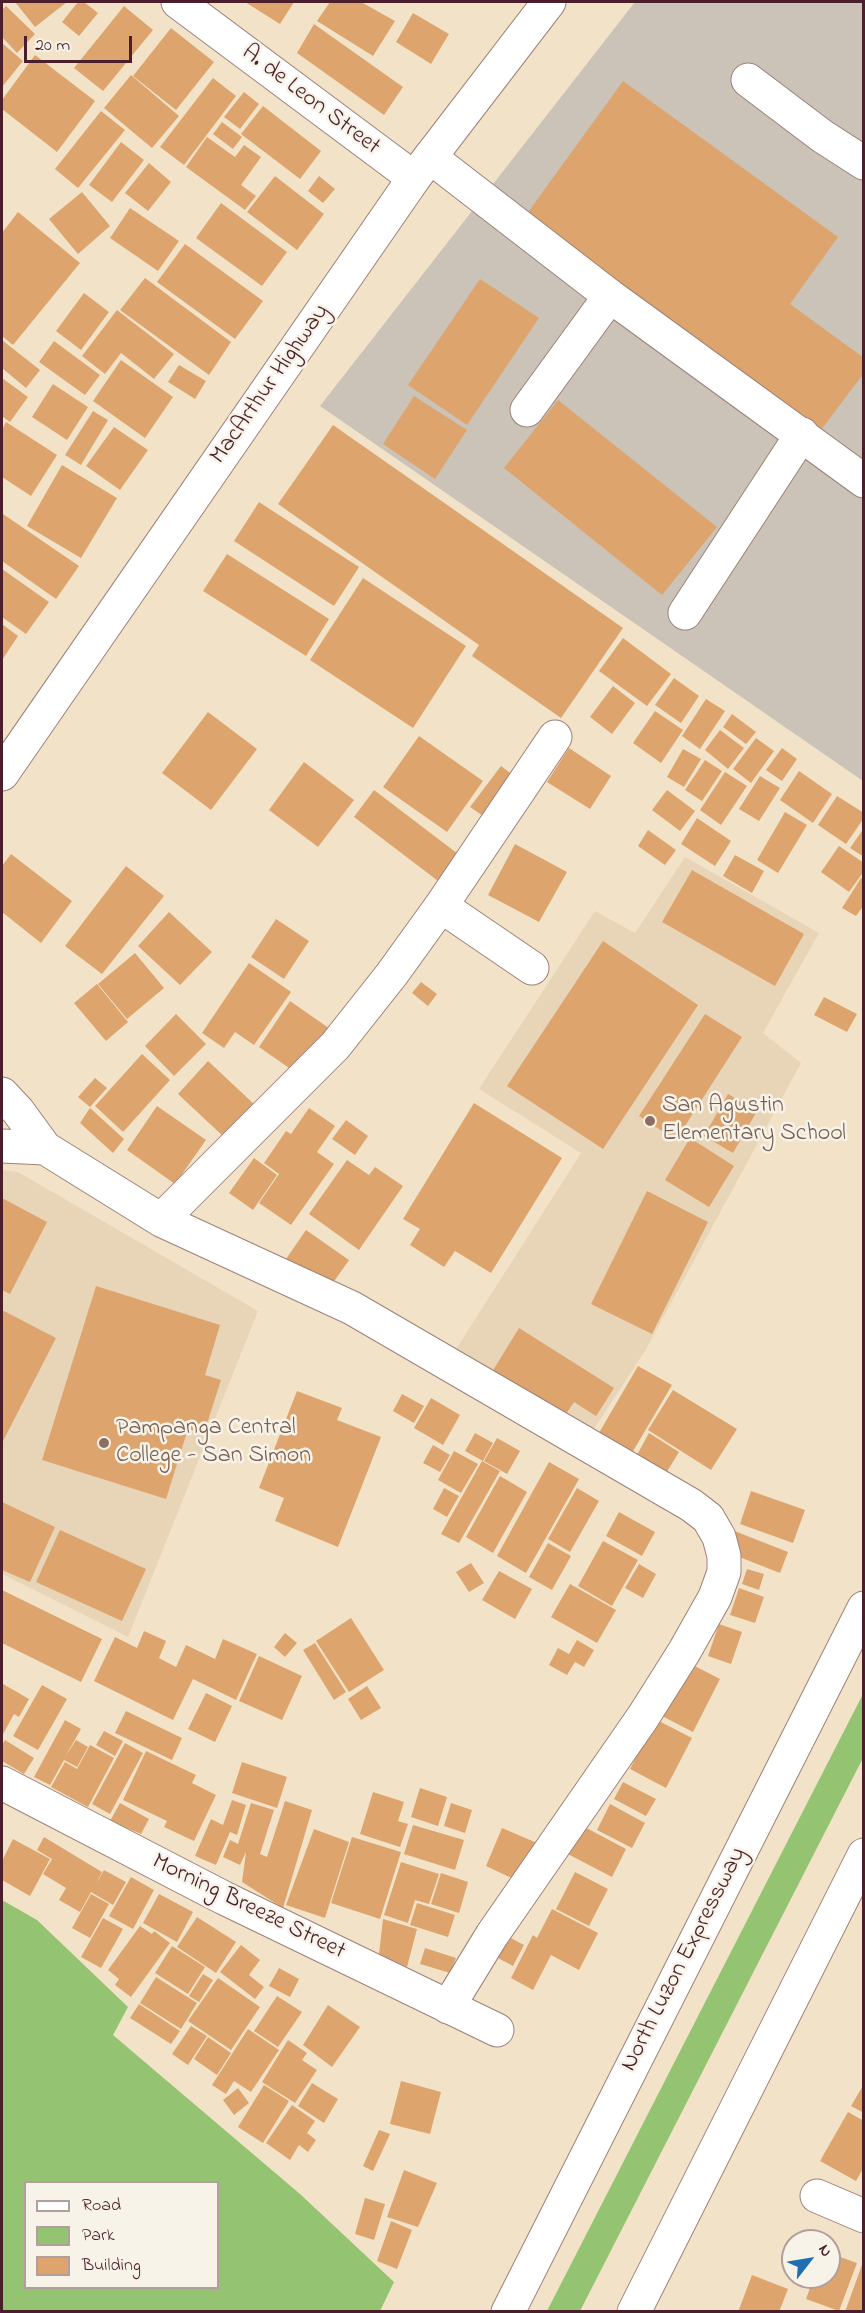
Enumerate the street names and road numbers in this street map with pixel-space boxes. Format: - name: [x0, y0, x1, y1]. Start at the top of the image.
- street label: A. de Leon Street: [235, 39, 385, 163]
- street label: MacArthur Highway: [205, 300, 337, 470]
- street label: North Luzon Expressway: [616, 1843, 754, 2077]
- street label: Morning Breeze Street: [147, 1849, 349, 1967]

